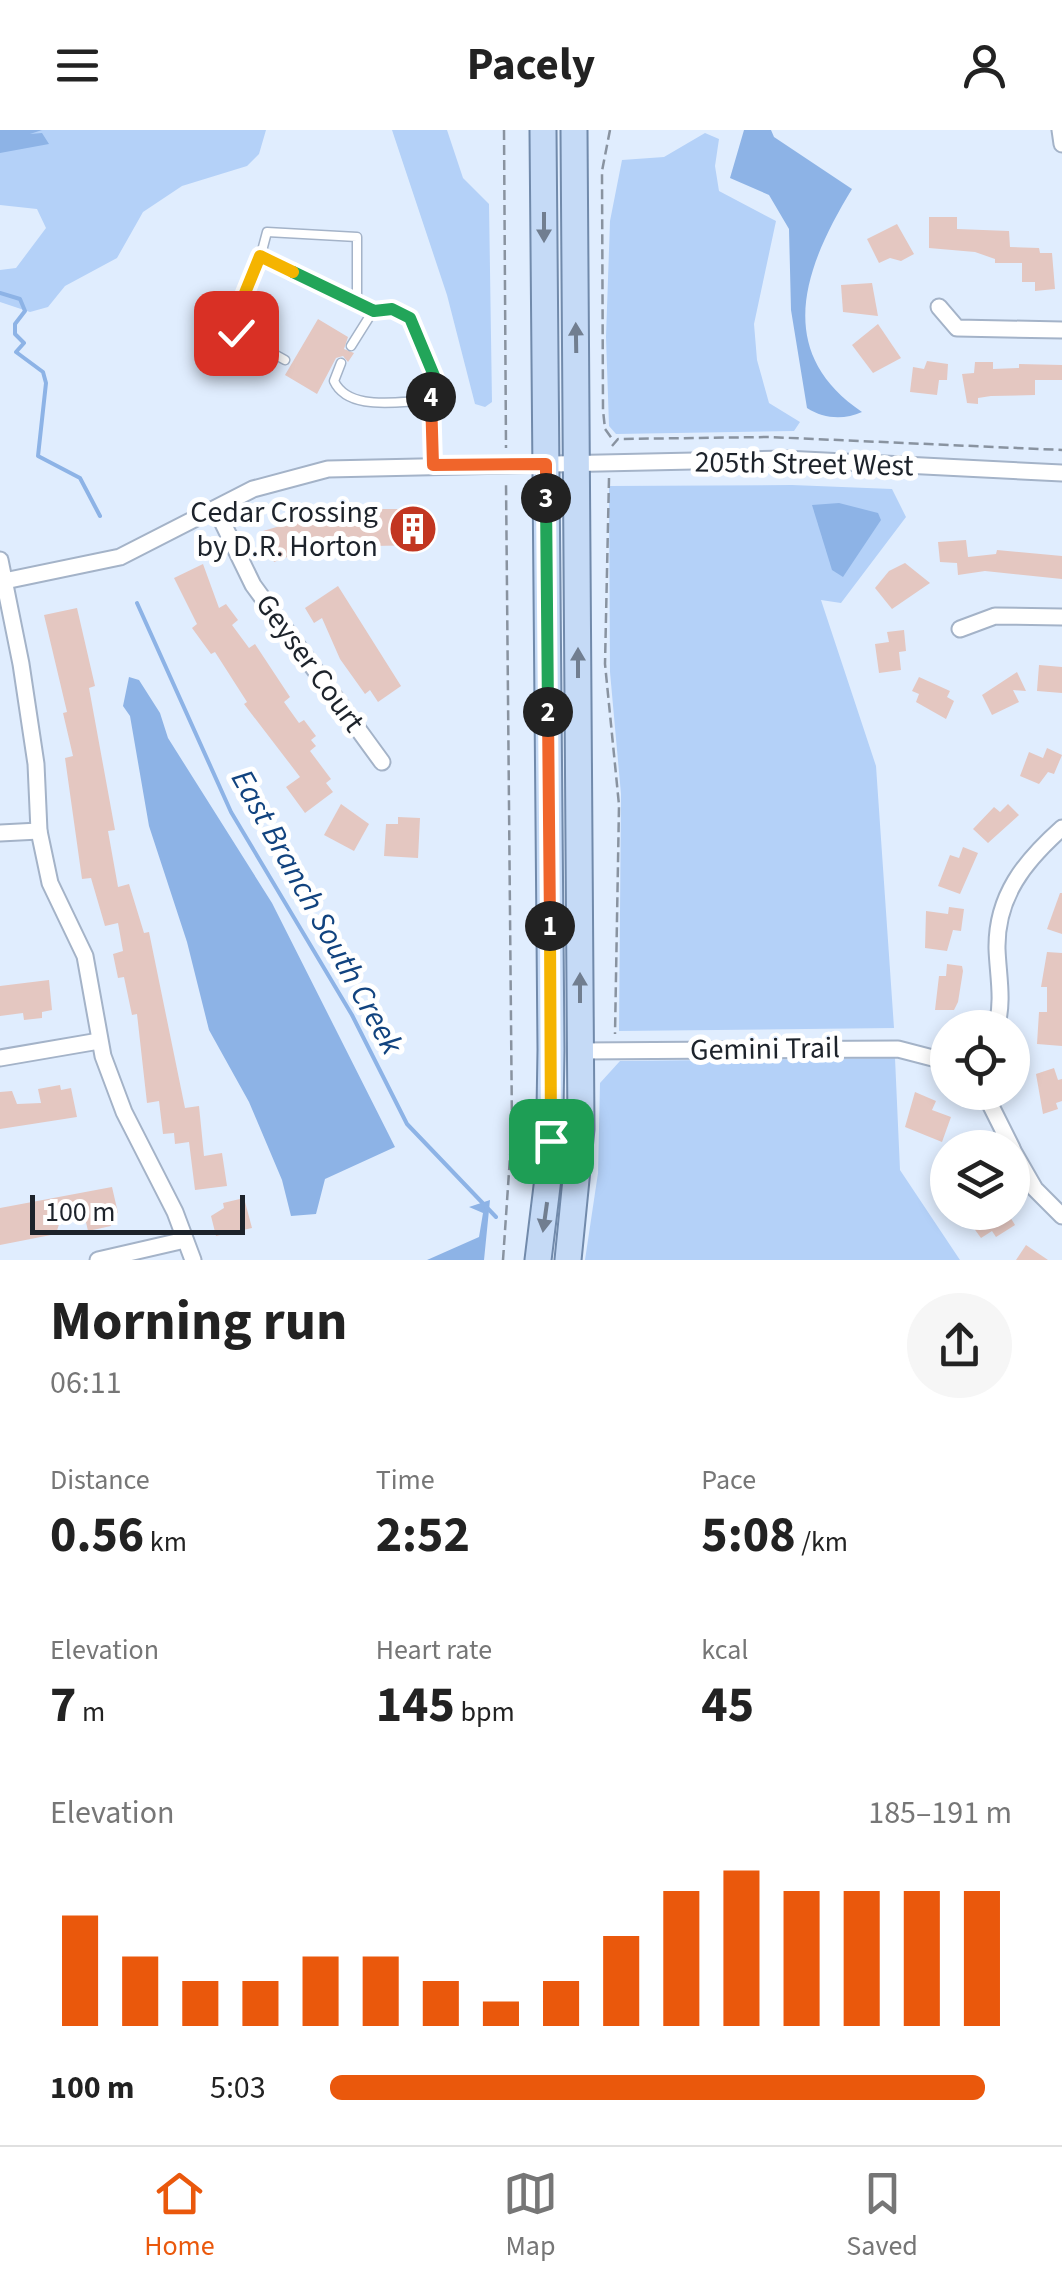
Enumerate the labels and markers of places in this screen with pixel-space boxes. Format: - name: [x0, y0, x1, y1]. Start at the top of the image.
- pin: [194, 291, 279, 376]
- pin: 4: [406, 372, 456, 422]
- pin: 3: [521, 473, 571, 523]
- place label: Cedar Crossing by D.R. Horton: [190, 491, 378, 568]
- building icon: Cedar Crossing by D.R. Horton: [387, 503, 439, 555]
- pin: 2: [523, 687, 573, 737]
- pin: 1: [525, 901, 575, 951]
- pin: [509, 1099, 594, 1184]

